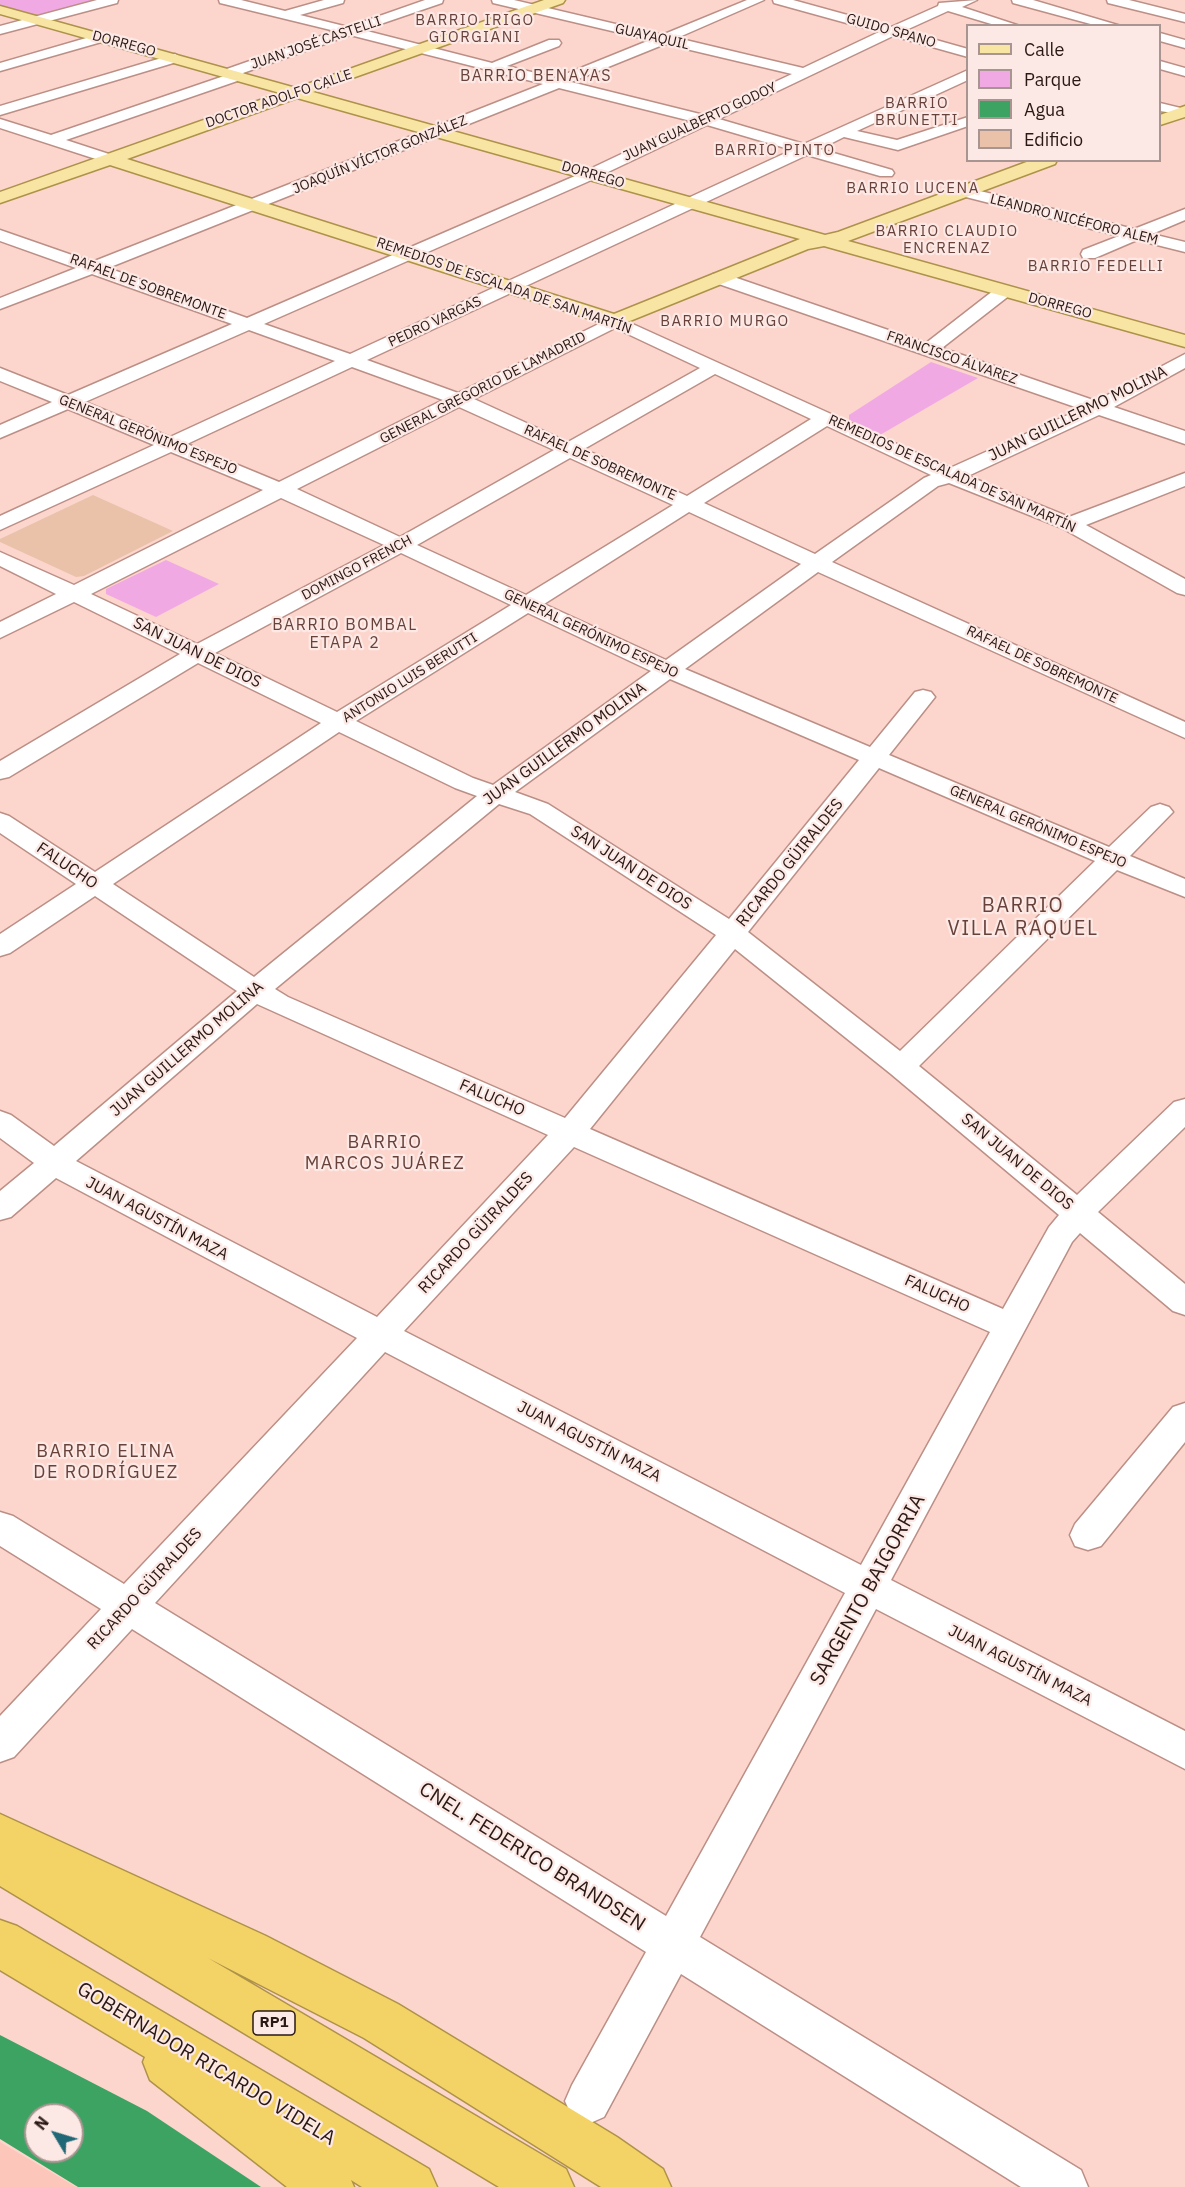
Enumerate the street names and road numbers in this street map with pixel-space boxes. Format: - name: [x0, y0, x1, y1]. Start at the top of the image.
- street label: GUIDO SPANO: [844, 10, 938, 52]
- street label: JUAN JOSÉ CASTELLI: [249, 13, 383, 73]
- street label: GUAYAQUIL: [613, 20, 691, 54]
- street label: DORREGO: [90, 27, 158, 61]
- street label: DOCTOR ADOLFO CALLE: [204, 66, 354, 132]
- street label: JUAN GUALBERTO GODOY: [621, 79, 779, 165]
- street label: JOAQUÍN VÍCTOR GONZÁLEZ: [290, 112, 470, 198]
- street label: DORREGO: [559, 158, 627, 192]
- street label: LEANDRO NICÉFORO ALEM: [988, 191, 1160, 249]
- street label: REMEDIOS DE ESCALADA DE SAN MARTÍN: [374, 234, 634, 338]
- street label: RAFAEL DE SOBREMONTE: [68, 251, 228, 323]
- street label: DORREGO: [1026, 289, 1094, 323]
- street label: PEDRO VARGAS: [386, 293, 484, 351]
- street label: GENERAL GREGORIO DE LAMADRID: [377, 328, 589, 448]
- street label: FRANCISCO ÁLVAREZ: [884, 328, 1020, 388]
- street label: JUAN GUILLERMO MOLINA: [985, 362, 1171, 466]
- street label: GENERAL GERÓNIMO ESPEJO: [56, 391, 240, 479]
- street label: REMEDIOS DE ESCALADA DE SAN MARTÍN: [826, 412, 1078, 536]
- street label: RAFAEL DE SOBREMONTE: [521, 422, 679, 504]
- street label: DOMINGO FRENCH: [299, 532, 415, 604]
- street label: GENERAL GERÓNIMO ESPEJO: [501, 586, 681, 682]
- street label: SAN JUAN DE DIOS: [130, 614, 264, 692]
- street label: RAFAEL DE SOBREMONTE: [964, 622, 1120, 708]
- street label: ANTONIO LUIS BERUTTI: [339, 630, 481, 726]
- street label: JUAN GUILLERMO MOLINA: [480, 678, 650, 810]
- street label: GENERAL GERÓNIMO ESPEJO: [947, 782, 1129, 872]
- street label: RICARDO GÜIRALDES: [732, 795, 848, 931]
- street label: SAN JUAN DE DIOS: [567, 822, 695, 914]
- street label: FALUCHO: [33, 839, 101, 893]
- street label: JUAN GUILLERMO MOLINA: [107, 977, 267, 1121]
- street label: FALUCHO: [456, 1076, 528, 1120]
- street label: SAN JUAN DE DIOS: [957, 1110, 1077, 1214]
- street label: RICARDO GÜIRALDES: [415, 1168, 537, 1298]
- street label: JUAN AGUSTÍN MAZA: [83, 1173, 231, 1265]
- street label: FALUCHO: [901, 1271, 973, 1317]
- street label: JUAN AGUSTÍN MAZA: [514, 1397, 664, 1487]
- street label: SARGENTO BAIGORRIA: [805, 1490, 931, 1690]
- street label: RICARDO GÜIRALDES: [84, 1524, 206, 1654]
- street label: JUAN AGUSTÍN MAZA: [945, 1621, 1095, 1711]
- street label: CNEL. FEDERICO BRANDSEN: [414, 1777, 650, 1937]
- street label: GOBERNADOR RICARDO VIDELA: [72, 1977, 340, 2151]
- road number: RP1: [253, 2011, 295, 2035]

